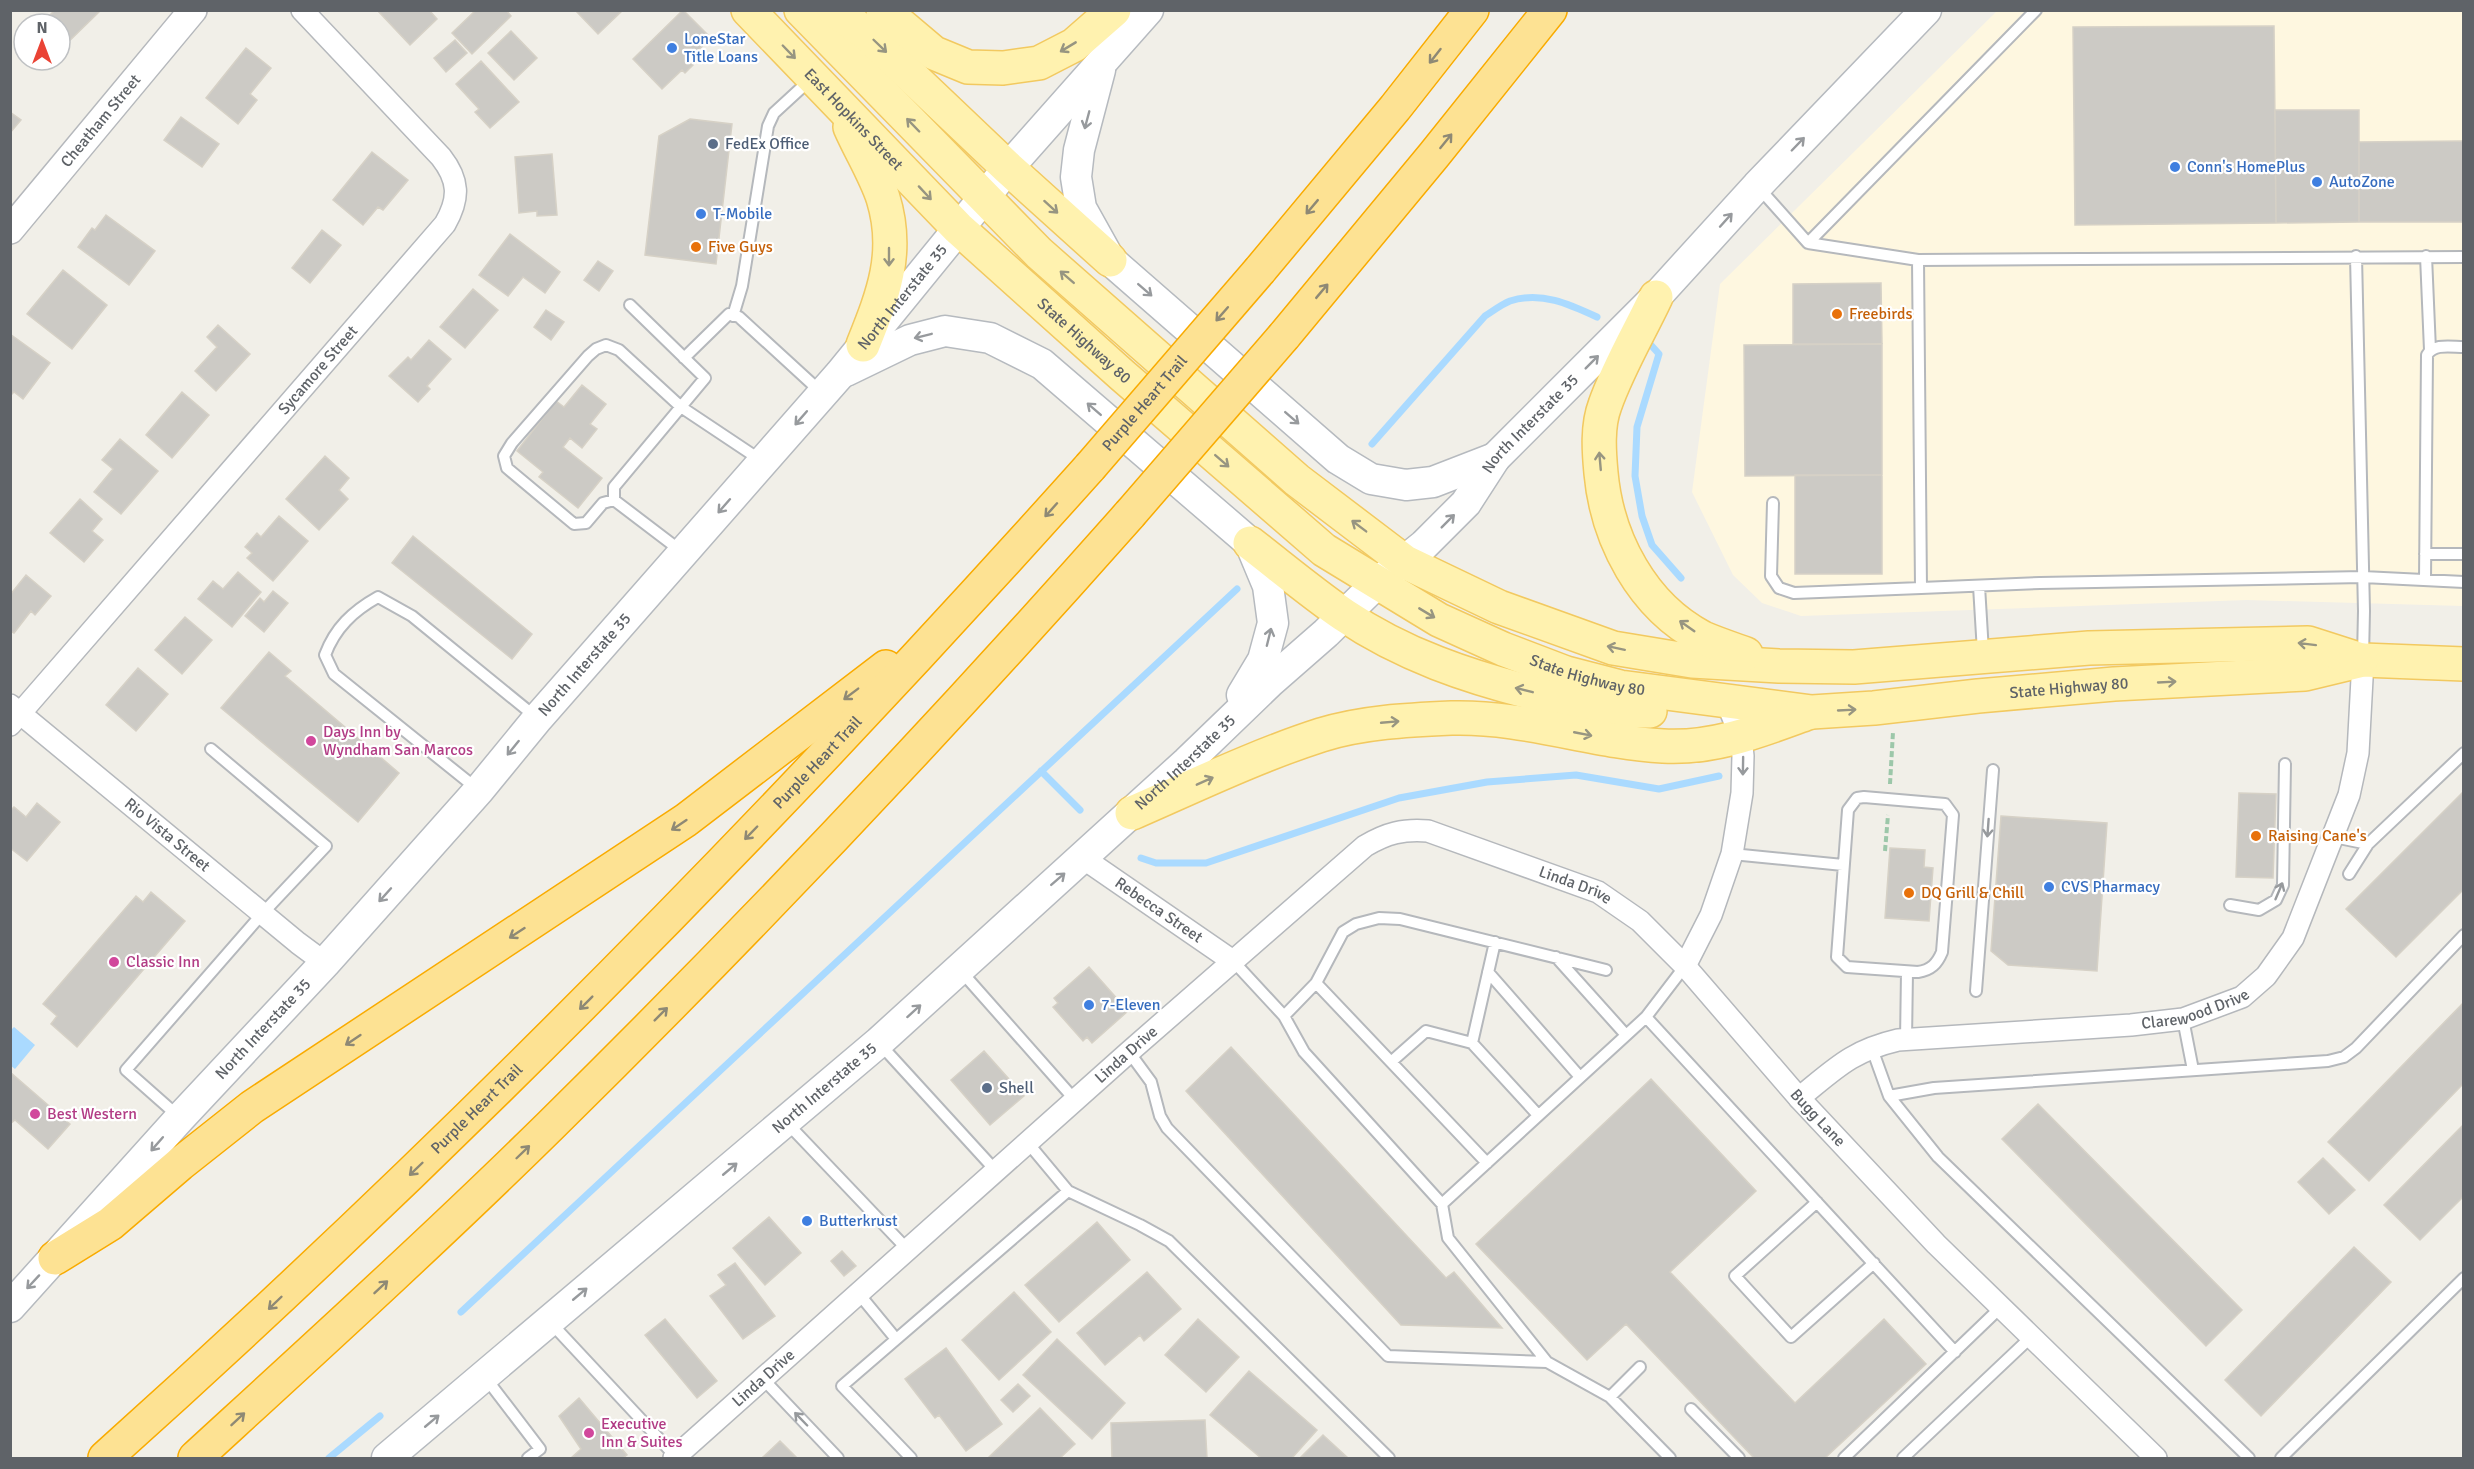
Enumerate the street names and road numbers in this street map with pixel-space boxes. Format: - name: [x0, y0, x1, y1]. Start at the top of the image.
- street label: East Hopkins Street: [800, 64, 907, 175]
- street label: Cheatham Street: [56, 70, 145, 171]
- street label: North Interstate 35: [853, 240, 952, 354]
- street label: State Highway 80: [1033, 294, 1135, 388]
- street label: Sycamore Street: [274, 321, 362, 419]
- street label: Purple Heart Trail: [1098, 351, 1192, 456]
- street label: North Interstate 35: [1478, 370, 1583, 477]
- street label: North Interstate 35: [534, 609, 635, 721]
- street label: State Highway 80: [1527, 650, 1646, 700]
- street label: State Highway 80: [2009, 673, 2129, 703]
- street label: North Interstate 35: [1131, 710, 1240, 814]
- street label: Purple Heart Trail: [769, 712, 867, 813]
- street label: Rio Vista Street: [120, 794, 215, 876]
- street label: Linda Drive: [1536, 862, 1616, 909]
- street label: Rebecca Street: [1111, 873, 1207, 948]
- street label: North Interstate 35: [211, 974, 315, 1084]
- street label: Clarewood Drive: [2140, 985, 2254, 1034]
- street label: Linda Drive: [1091, 1022, 1162, 1088]
- street label: North Interstate 35: [768, 1038, 881, 1138]
- street label: Purple Heart Trail: [427, 1060, 527, 1158]
- street label: Bugg Lane: [1786, 1085, 1850, 1151]
- street label: Linda Drive: [728, 1345, 799, 1411]

